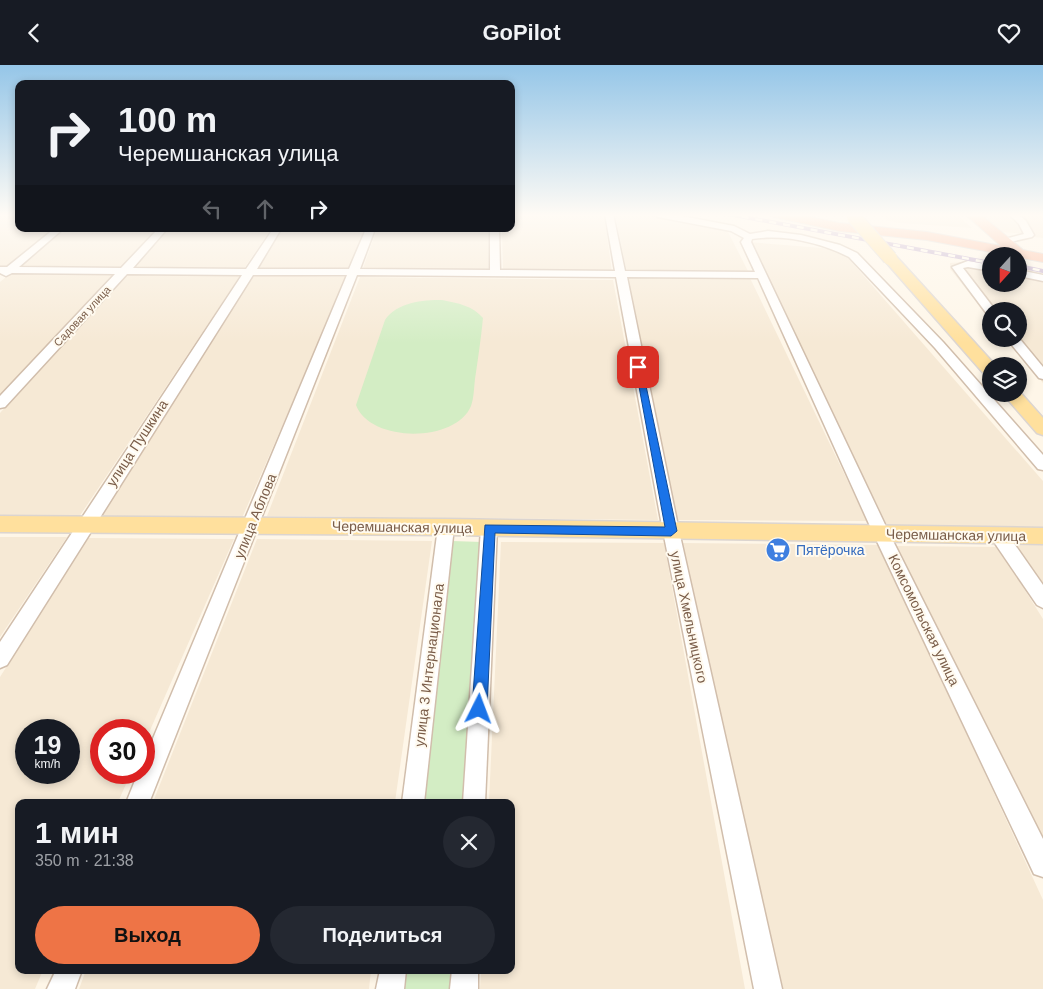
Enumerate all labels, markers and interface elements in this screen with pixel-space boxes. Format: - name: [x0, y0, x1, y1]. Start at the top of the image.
- icon: back: [20, 19, 48, 47]
- icon: heart: [995, 19, 1023, 47]
- text: GoPilot: [482, 20, 561, 45]
- icon: right: [35, 100, 100, 165]
- text: 100 m: [118, 100, 217, 139]
- text: Черемшанская улица: [118, 141, 338, 166]
- icon: left: [198, 195, 226, 223]
- icon: ahead: [251, 195, 279, 223]
- icon: right: [304, 195, 332, 223]
- north arrow: [982, 247, 1028, 293]
- map controls: [982, 247, 1027, 402]
- street label: Садовая улица: [51, 283, 114, 349]
- button: search: [982, 302, 1027, 347]
- pin: [617, 346, 659, 388]
- icon: arrive: [624, 353, 652, 381]
- button: layers: [982, 357, 1027, 402]
- street label: улица Пушкина: [103, 396, 171, 489]
- street label: улица Аблова: [231, 471, 279, 561]
- street label: Черемшанская улица: [332, 518, 472, 536]
- street label: Черемшанская улица: [886, 526, 1026, 544]
- supermarket icon: Пятёрочка: [765, 537, 791, 563]
- place label: Пятёрочка: [796, 542, 865, 558]
- street label: улица Хмельницкого: [667, 550, 711, 685]
- street label: Комсомольская улица: [885, 552, 963, 689]
- street label: улица 3 Интернационала: [411, 582, 447, 748]
- position arrow: [452, 682, 504, 734]
- speed limit sign: 30: [90, 719, 155, 784]
- text: 19: [34, 731, 61, 759]
- text: km/h: [34, 757, 61, 771]
- text: 1 мин: [35, 816, 119, 849]
- button: close: [443, 816, 495, 868]
- text: 350 m · 21:38: [35, 852, 134, 869]
- button: Выход: [35, 906, 260, 964]
- button: Поделиться: [270, 906, 495, 964]

